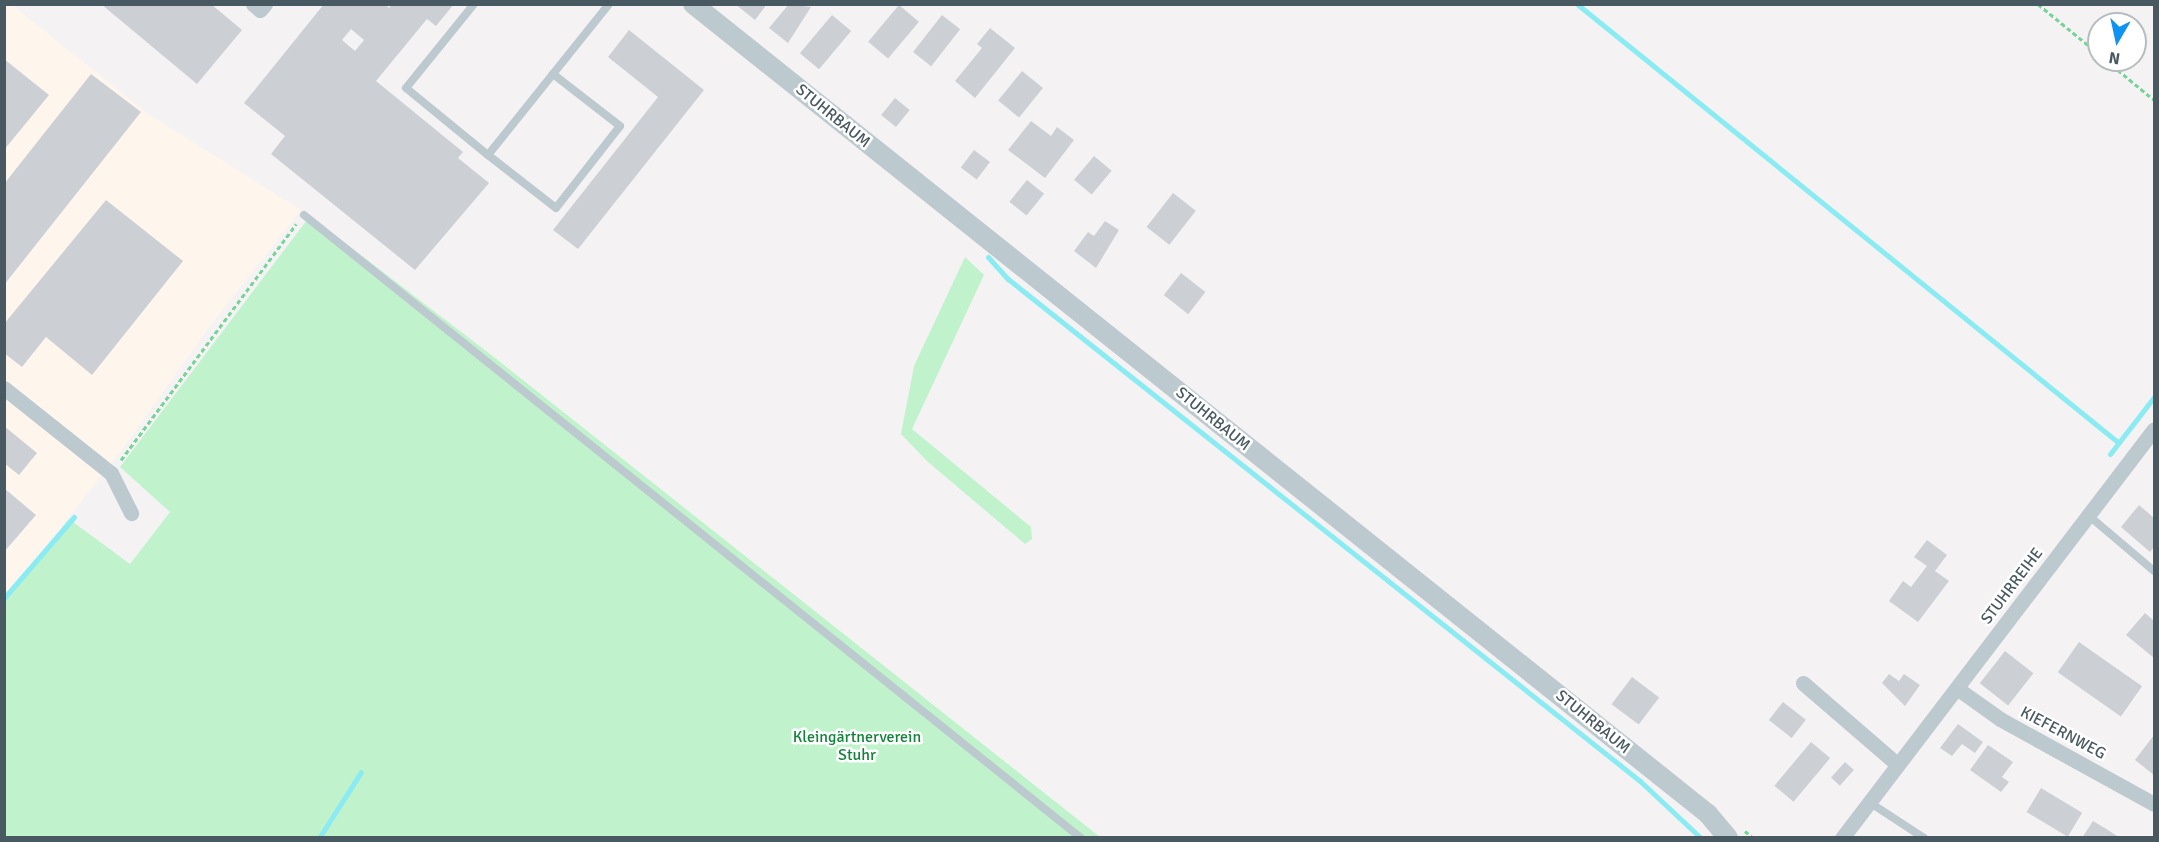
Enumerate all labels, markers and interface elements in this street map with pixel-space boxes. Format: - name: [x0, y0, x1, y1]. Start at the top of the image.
- north arrow: [2087, 12, 2147, 72]
- text: N: [2107, 47, 2122, 69]
- street label: STUHRBAUM: [792, 80, 874, 152]
- street label: STUHRBAUM: [1172, 383, 1254, 455]
- street label: STUHRREIHE: [1977, 544, 2047, 628]
- street label: STUHRBAUM: [1552, 686, 1634, 758]
- street label: KIEFERNWEG: [2017, 702, 2109, 764]
- park label: Kleingärtnerverein Stuhr: [793, 727, 921, 765]

